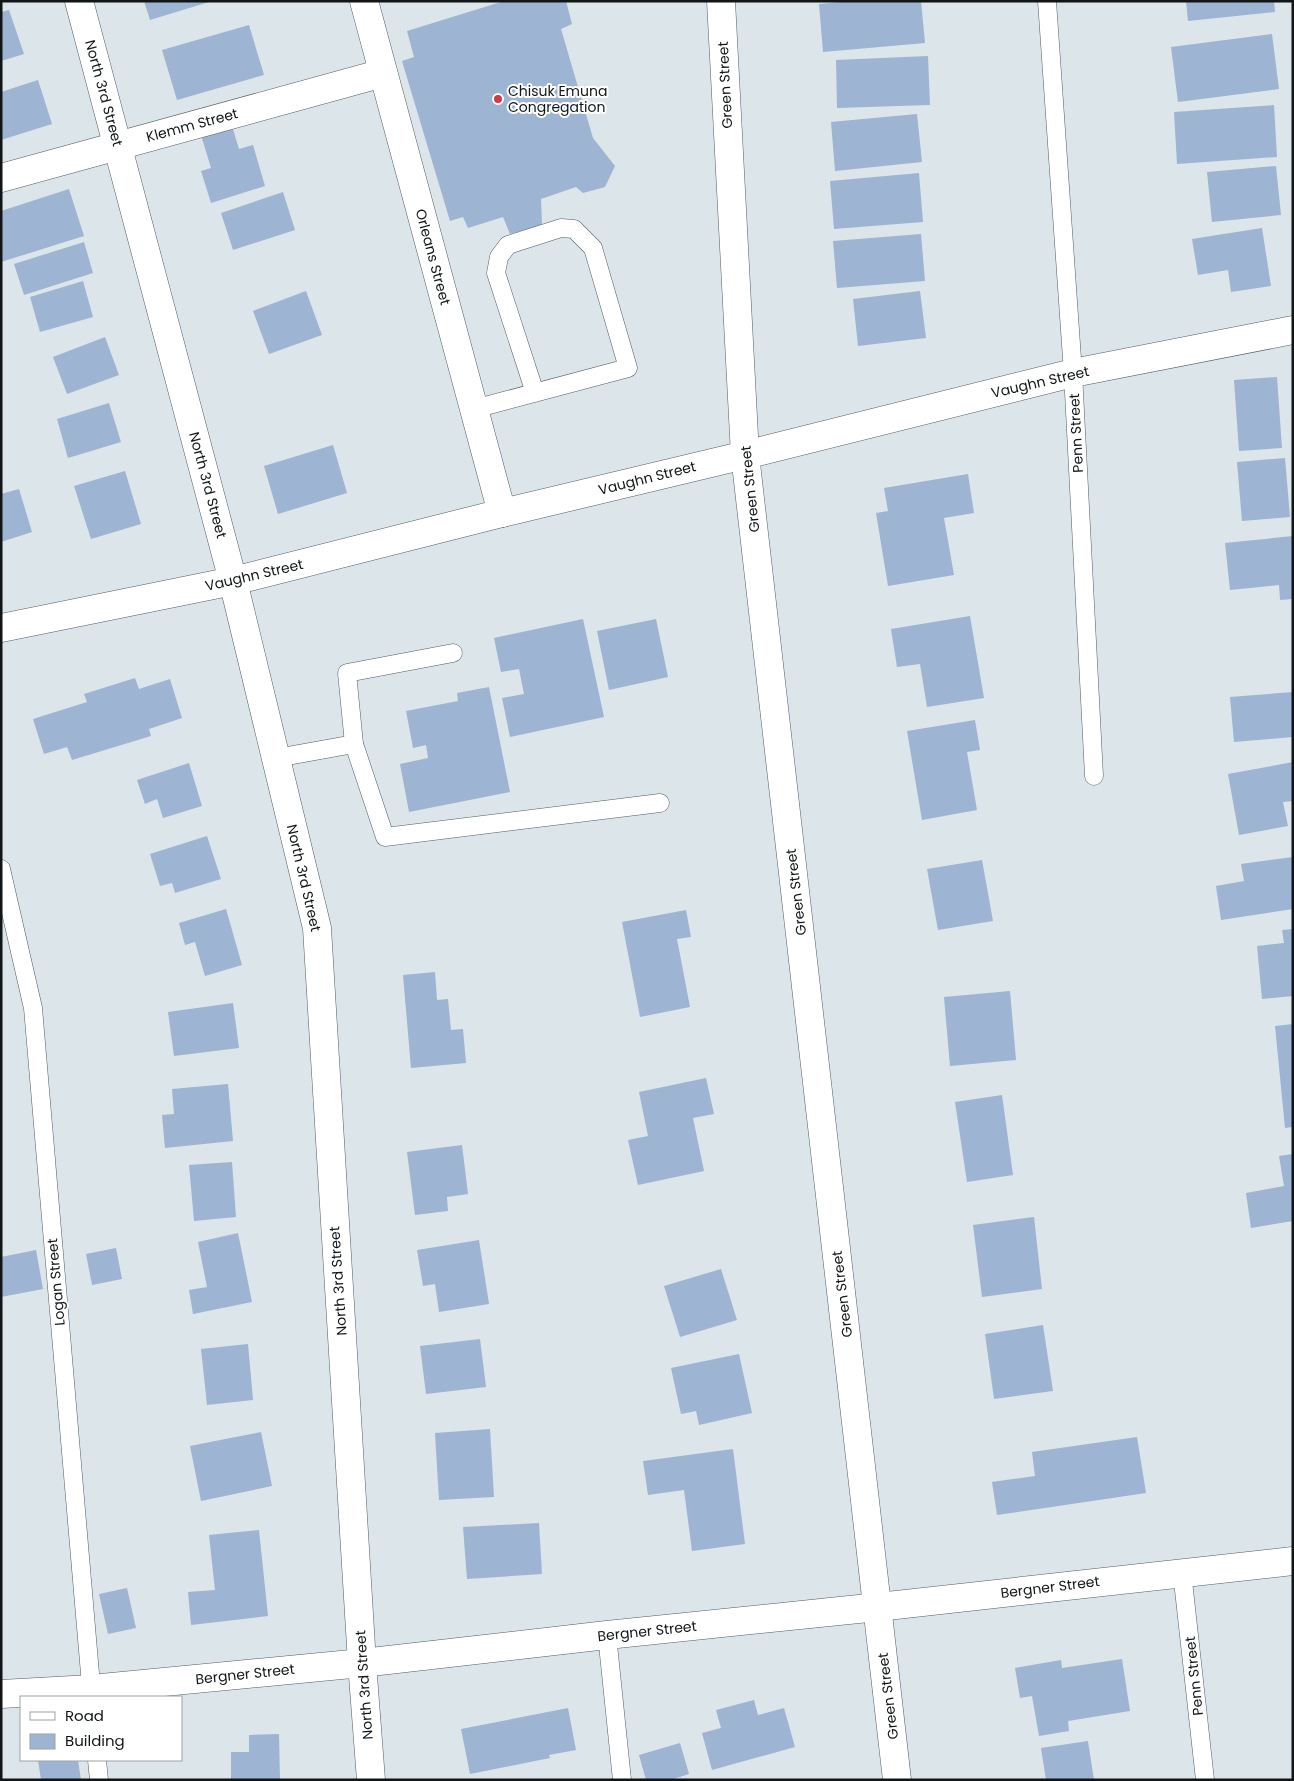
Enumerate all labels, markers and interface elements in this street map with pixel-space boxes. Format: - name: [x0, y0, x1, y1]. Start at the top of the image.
- street label: North 3rd Street: [80, 38, 128, 148]
- street label: Green Street: [713, 41, 737, 129]
- place label: Chisuk Emuna Congregation: [508, 81, 607, 117]
- marker: Chisuk Emuna Congregation: [492, 93, 504, 105]
- street label: Klemm Street: [144, 103, 240, 147]
- street label: Orleans Street: [411, 207, 455, 307]
- street label: Vaughn Street: [989, 361, 1091, 403]
- street label: Penn Street: [1064, 393, 1088, 473]
- street label: North 3rd Street: [184, 430, 232, 540]
- street label: Green Street: [735, 445, 765, 533]
- street label: Vaughn Street: [596, 456, 698, 500]
- street label: Vaughn Street: [203, 554, 305, 596]
- street label: North 3rd Street: [282, 822, 326, 934]
- street label: Green Street: [781, 848, 811, 936]
- street label: North 3rd Street: [324, 1226, 352, 1336]
- street label: Logan Street: [42, 1237, 70, 1327]
- street label: Green Street: [827, 1250, 857, 1338]
- street label: Bergner Street: [999, 1571, 1101, 1603]
- street label: Bergner Street: [596, 1616, 698, 1646]
- street label: North 3rd Street: [350, 1630, 378, 1740]
- street label: Penn Street: [1180, 1635, 1208, 1717]
- street label: Green Street: [873, 1652, 903, 1740]
- street label: Bergner Street: [194, 1659, 296, 1689]
- legend: [20, 1696, 182, 1761]
- text: Road: [65, 1705, 104, 1726]
- text: Building: [65, 1730, 125, 1751]

